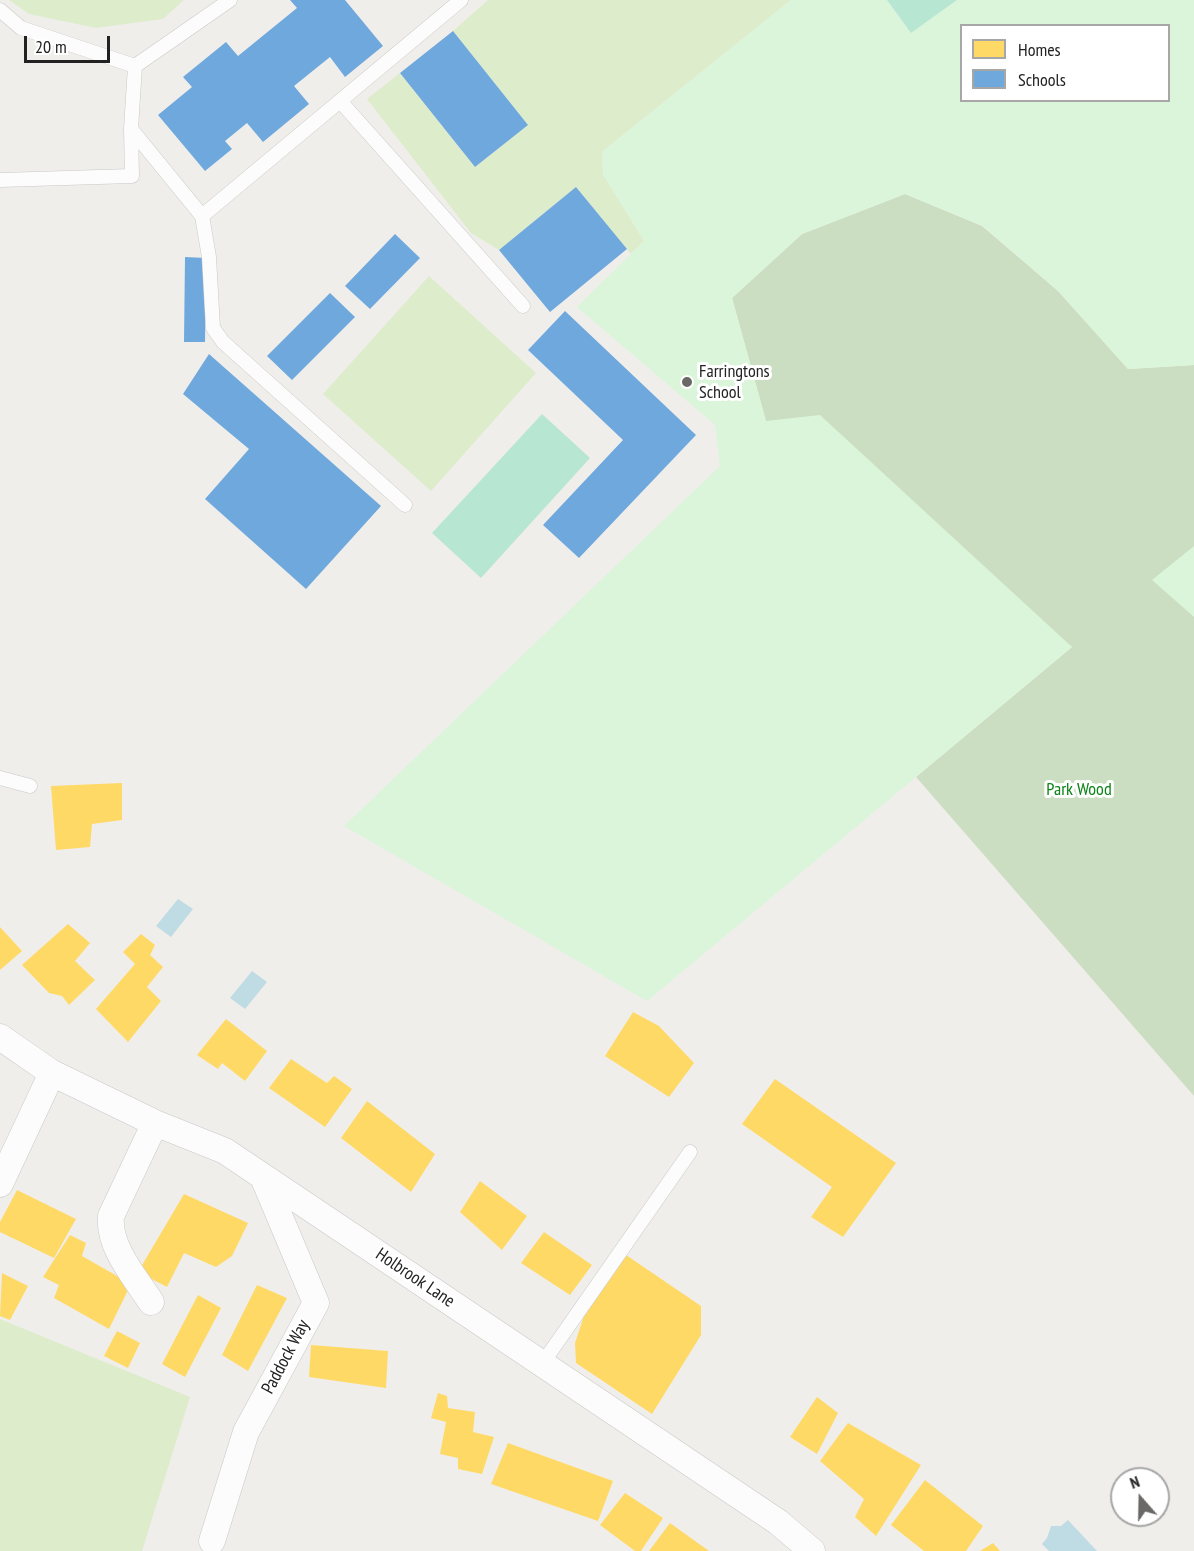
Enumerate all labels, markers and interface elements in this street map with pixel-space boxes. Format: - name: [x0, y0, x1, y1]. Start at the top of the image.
- scale bar: [27, 24, 112, 62]
- legend: [960, 24, 1170, 102]
- text: 20 m: [35, 35, 67, 58]
- text: Homes: [1018, 38, 1061, 61]
- text: Schools: [1018, 68, 1066, 91]
- place label: Farringtons School: [699, 361, 770, 404]
- marker: Farringtons School: [680, 375, 694, 389]
- park label: Park Wood: [1046, 779, 1112, 801]
- street label: Holbrook Lane: [371, 1244, 459, 1312]
- street label: Paddock Way: [257, 1316, 315, 1398]
- north arrow: [1110, 1467, 1170, 1527]
- text: N: [1127, 1471, 1142, 1493]

